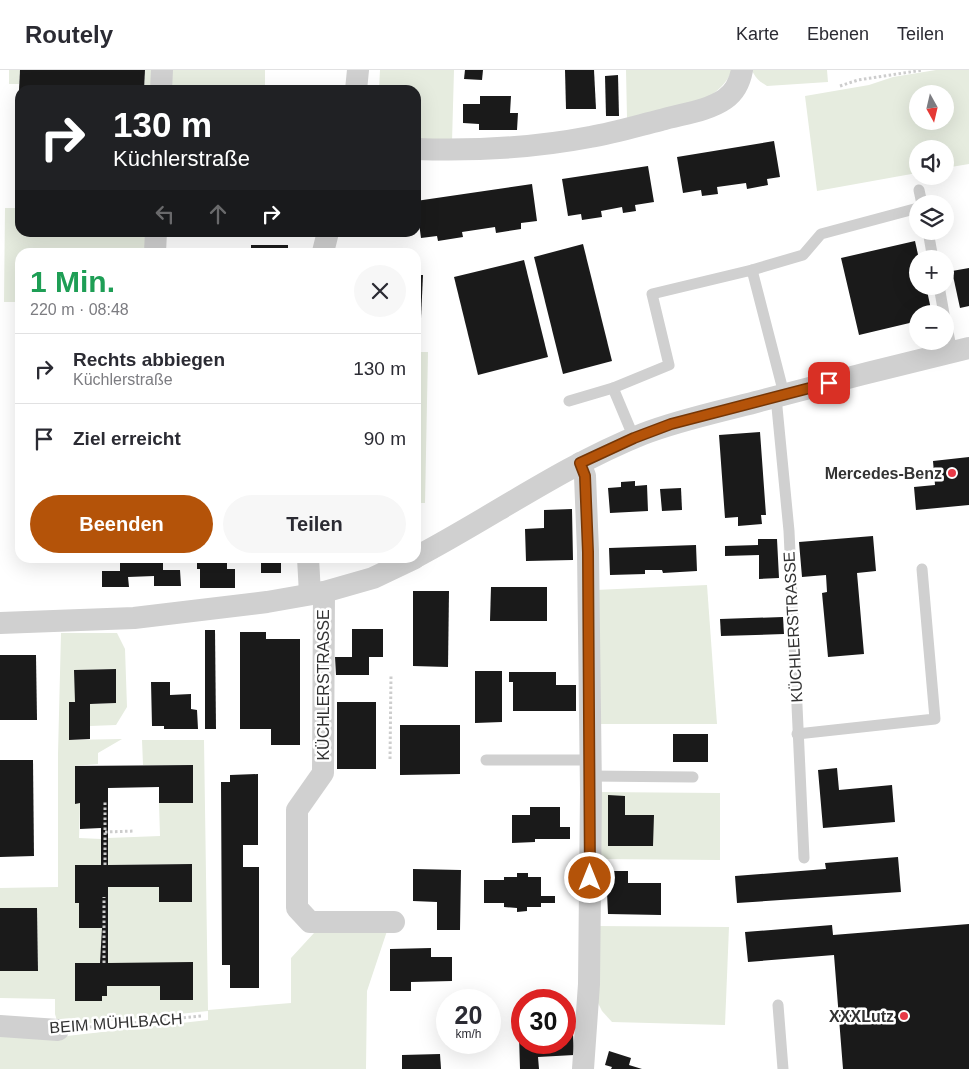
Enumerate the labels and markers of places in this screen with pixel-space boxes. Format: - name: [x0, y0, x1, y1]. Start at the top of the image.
- pin: [808, 362, 850, 404]
- place label: Mercedes-Benz: [825, 465, 942, 482]
- marker: Mercedes-Benz: [946, 467, 958, 479]
- place label: XXXLutz: [829, 1008, 894, 1025]
- marker: XXXLutz: [898, 1010, 910, 1022]

